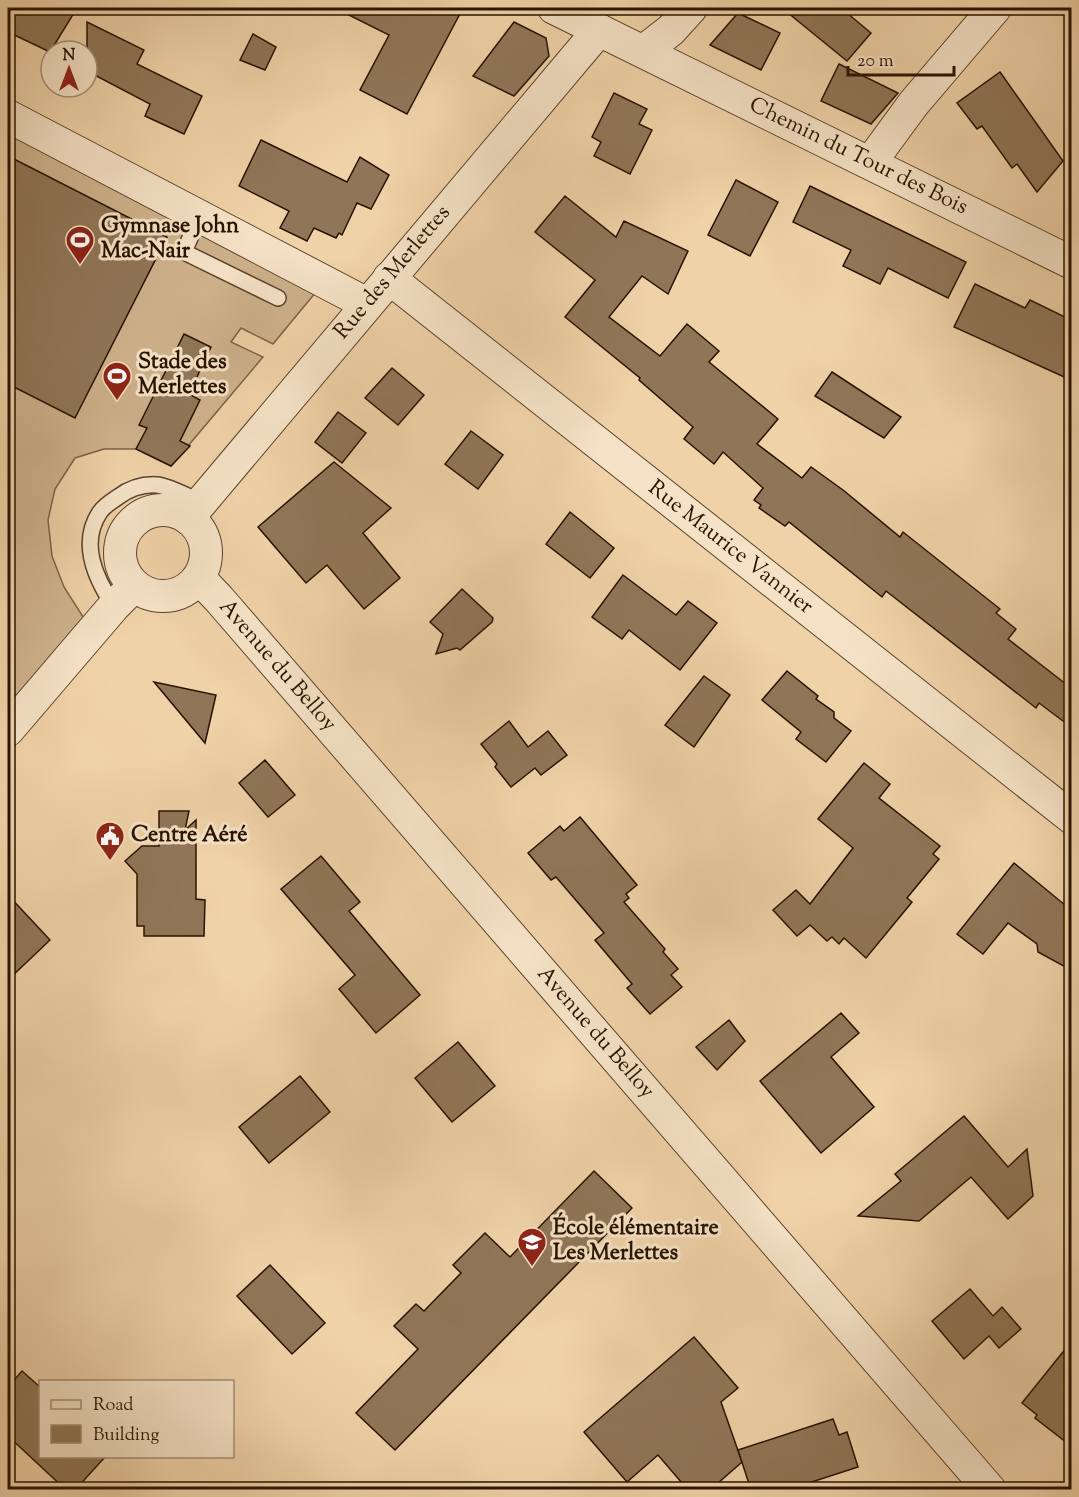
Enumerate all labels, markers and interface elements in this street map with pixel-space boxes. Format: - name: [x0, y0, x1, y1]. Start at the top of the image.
- north arrow: [39, 39, 99, 99]
- scale bar: [848, 39, 954, 77]
- text: N: [63, 45, 76, 68]
- text: 20 m: [857, 49, 894, 75]
- street label: Chemin du Tour des Bois: [743, 90, 973, 224]
- street label: Rue des Merlettes: [327, 199, 459, 347]
- place label: Gymnase John Mac-Nair: [101, 211, 239, 268]
- sports icon: Gymnase John Mac-Nair: [64, 224, 96, 266]
- place label: Stade des Merlettes: [138, 347, 227, 404]
- sports icon: Stade des Merlettes: [101, 360, 133, 402]
- street label: Rue Maurice Vannier: [641, 473, 819, 623]
- street label: Avenue du Belloy: [210, 593, 344, 739]
- public building icon: Centre Aéré: [94, 820, 126, 862]
- place label: Centre Aéré: [131, 820, 247, 852]
- street label: Avenue du Belloy: [528, 960, 662, 1106]
- place label: École élémentaire Les Merlettes: [553, 1212, 719, 1270]
- school or university icon: École élémentaire Les Merlettes: [516, 1226, 548, 1268]
- legend: [39, 1380, 234, 1458]
- text: Road: [93, 1393, 133, 1419]
- text: Building: [93, 1423, 159, 1449]

